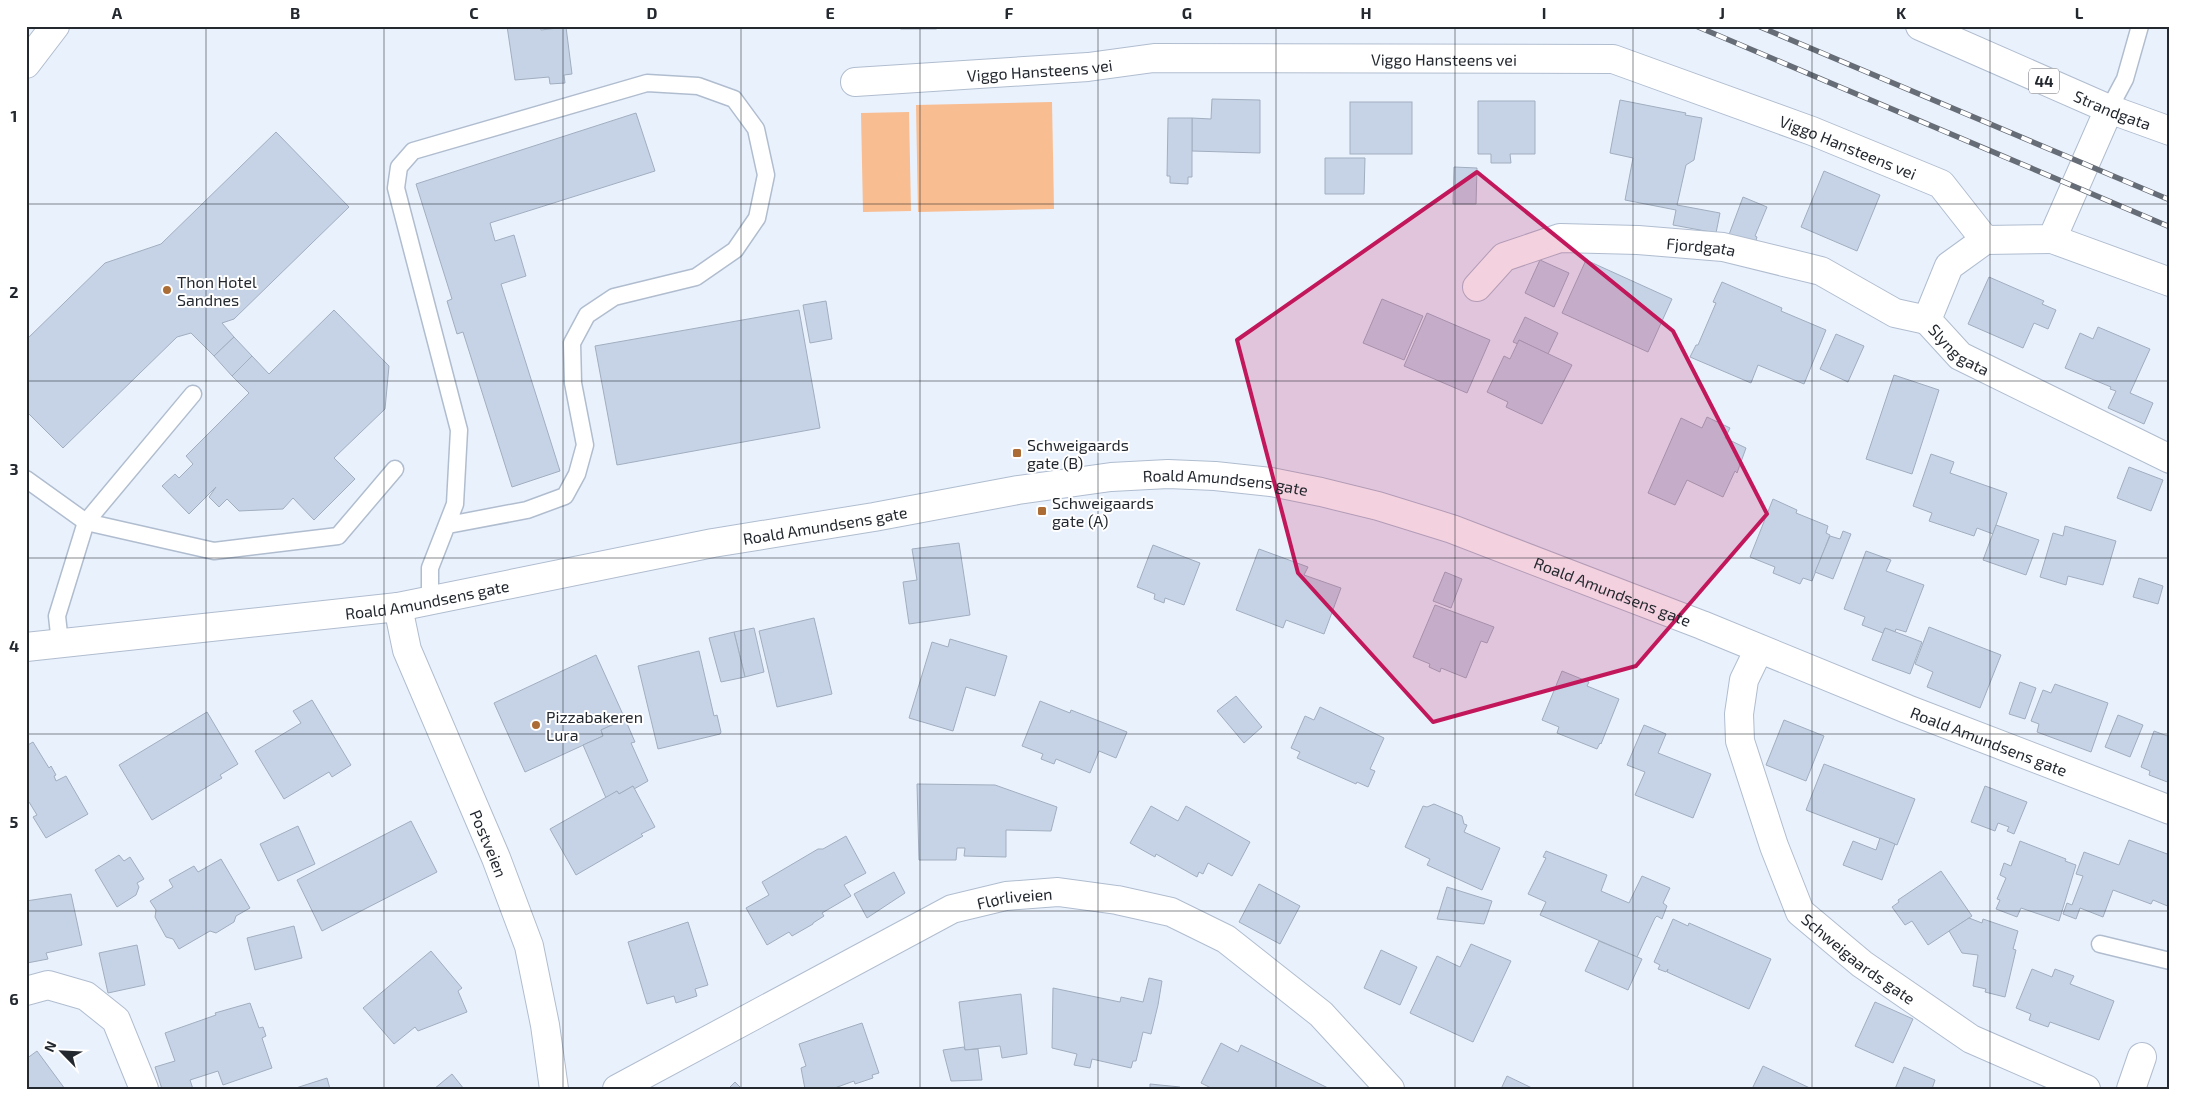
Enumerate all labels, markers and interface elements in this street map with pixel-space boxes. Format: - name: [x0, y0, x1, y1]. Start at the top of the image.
- text: A: [112, 3, 123, 22]
- text: B: [290, 3, 300, 22]
- text: C: [469, 3, 479, 22]
- text: D: [647, 3, 658, 22]
- text: E: [825, 3, 835, 22]
- text: F: [1005, 3, 1014, 22]
- text: G: [1182, 3, 1192, 22]
- text: H: [1360, 3, 1372, 22]
- text: I: [1542, 3, 1546, 22]
- text: J: [1719, 3, 1725, 22]
- text: K: [1896, 3, 1907, 22]
- text: L: [2075, 3, 2084, 22]
- street label: Viggo Hansteens vei: [1371, 49, 1517, 68]
- street label: Viggo Hansteens vei: [966, 54, 1114, 84]
- road number: 44: [2029, 68, 2059, 94]
- street label: Strandgata: [2071, 85, 2154, 133]
- text: 1: [11, 106, 17, 125]
- street label: Viggo Hansteens vei: [1777, 111, 1919, 182]
- street label: Fjordgata: [1666, 233, 1738, 259]
- place label: Thon Hotel Sandnes: [177, 272, 257, 309]
- text: 2: [9, 282, 19, 301]
- marker: Thon Hotel Sandnes: [161, 284, 173, 296]
- street label: Slynggata: [1925, 319, 1993, 379]
- place label: Schweigaards gate (B): [1027, 435, 1129, 472]
- marker: Schweigaards gate (B): [1011, 447, 1023, 459]
- text: 3: [9, 459, 19, 478]
- street label: Roald Amundsens gate: [1142, 464, 1310, 499]
- place label: Schweigaards gate (A): [1052, 493, 1154, 530]
- street label: Roald Amundsens gate: [741, 501, 909, 548]
- marker: Schweigaards gate (A): [1036, 505, 1048, 517]
- street label: Roald Amundsens gate: [1532, 552, 1694, 629]
- street label: Roald Amundsens gate: [344, 575, 511, 622]
- text: 4: [9, 636, 19, 655]
- street label: Roald Amundsens gate: [1908, 702, 2070, 779]
- place label: Pizzabakeren Lura: [546, 707, 643, 744]
- marker: Pizzabakeren Lura: [530, 719, 542, 731]
- street label: Postveien: [467, 807, 512, 880]
- text: 5: [10, 812, 19, 831]
- street label: Flørliveien: [975, 883, 1053, 912]
- street label: Schweigaards gate: [1798, 909, 1919, 1007]
- text: 6: [9, 989, 19, 1008]
- north arrow: [38, 1028, 88, 1078]
- text: N: [40, 1038, 59, 1055]

